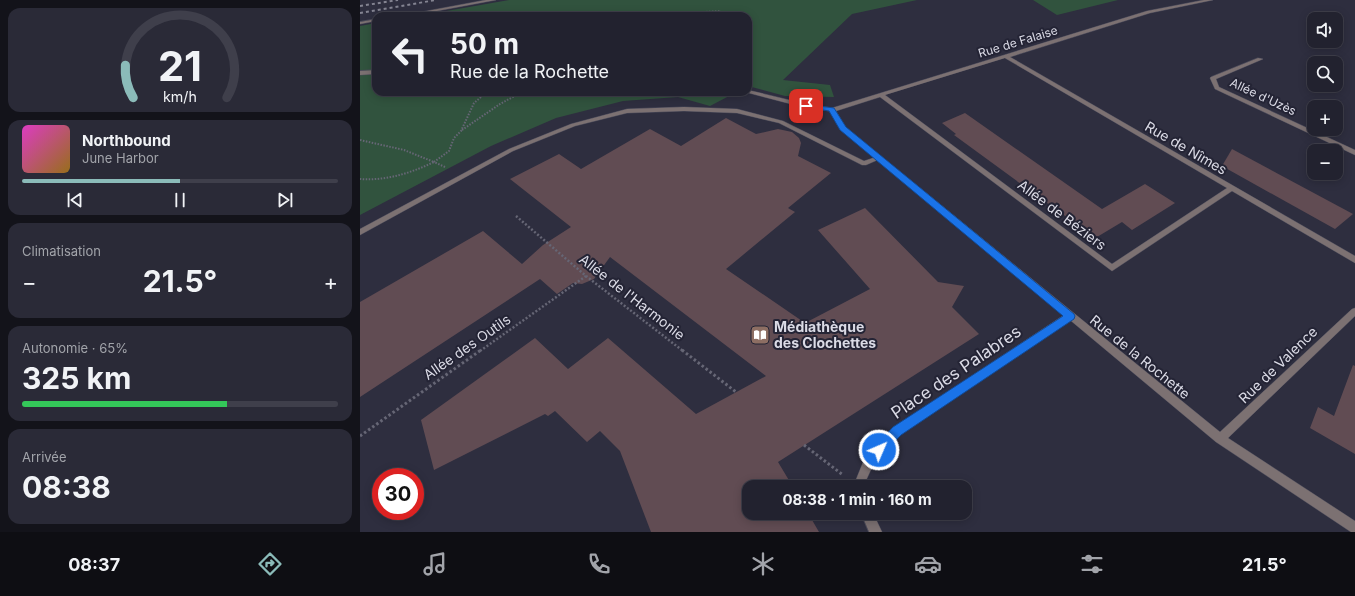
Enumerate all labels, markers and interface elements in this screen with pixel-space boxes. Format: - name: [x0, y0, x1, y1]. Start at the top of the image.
- map controls: [1307, 12, 1343, 180]
- button: sound: [1307, 12, 1343, 48]
- street label: Rue de Falaise: [976, 22, 1059, 61]
- text: 50 m: [450, 27, 519, 61]
- icon: left: [384, 28, 436, 80]
- text: 21: [158, 41, 202, 91]
- button: search: [1307, 56, 1343, 92]
- text: Rue de la Rochette: [450, 61, 609, 82]
- street label: Allée d'Uzès: [1228, 75, 1299, 118]
- text: km/h: [163, 88, 197, 105]
- pin: [789, 89, 823, 123]
- icon: arrive: [795, 95, 817, 117]
- button: +: [1307, 100, 1343, 136]
- street label: Rue de Nîmes: [1142, 117, 1230, 178]
- text: Northbound: [82, 131, 171, 150]
- button: −: [1307, 144, 1343, 180]
- text: June Harbor: [82, 150, 159, 166]
- street label: Allée de Béziers: [1015, 176, 1110, 253]
- icon: previous: [64, 189, 86, 211]
- icon: pause: [169, 189, 191, 211]
- icon: next: [274, 189, 296, 211]
- text: Climatisation: [22, 243, 101, 259]
- street label: Allée de l'Harmonie: [576, 250, 688, 343]
- text: 21.5°: [143, 263, 217, 299]
- text: −: [22, 269, 37, 295]
- text: +: [323, 269, 338, 295]
- street label: Allée des Outils: [420, 310, 514, 383]
- street label: Rue de la Rochette: [1087, 311, 1194, 402]
- place label: Médiathèque des Clochettes: [774, 318, 876, 351]
- street label: Place des Palabres: [887, 321, 1025, 423]
- street label: Rue de Valence: [1235, 323, 1321, 406]
- library icon: Médiathèque des Clochettes: [749, 324, 771, 346]
- text: Autonomie · 65%: [22, 340, 128, 356]
- text: 325 km: [22, 360, 131, 396]
- position arrow: [858, 429, 900, 471]
- text: Arrivée: [22, 449, 67, 465]
- speed limit sign: 30: [372, 468, 424, 520]
- text: 08:38: [22, 469, 111, 505]
- text: 08:38 · 1 min · 160 m: [782, 490, 932, 509]
- icon: directions: [256, 550, 284, 578]
- icon: music: [421, 550, 449, 578]
- icon: phone: [585, 550, 613, 578]
- icon: climate: [749, 550, 777, 578]
- icon: car: [914, 550, 942, 578]
- icon: filters: [1078, 550, 1106, 578]
- text: 08:37: [68, 554, 120, 575]
- text: 21.5°: [1242, 554, 1287, 575]

